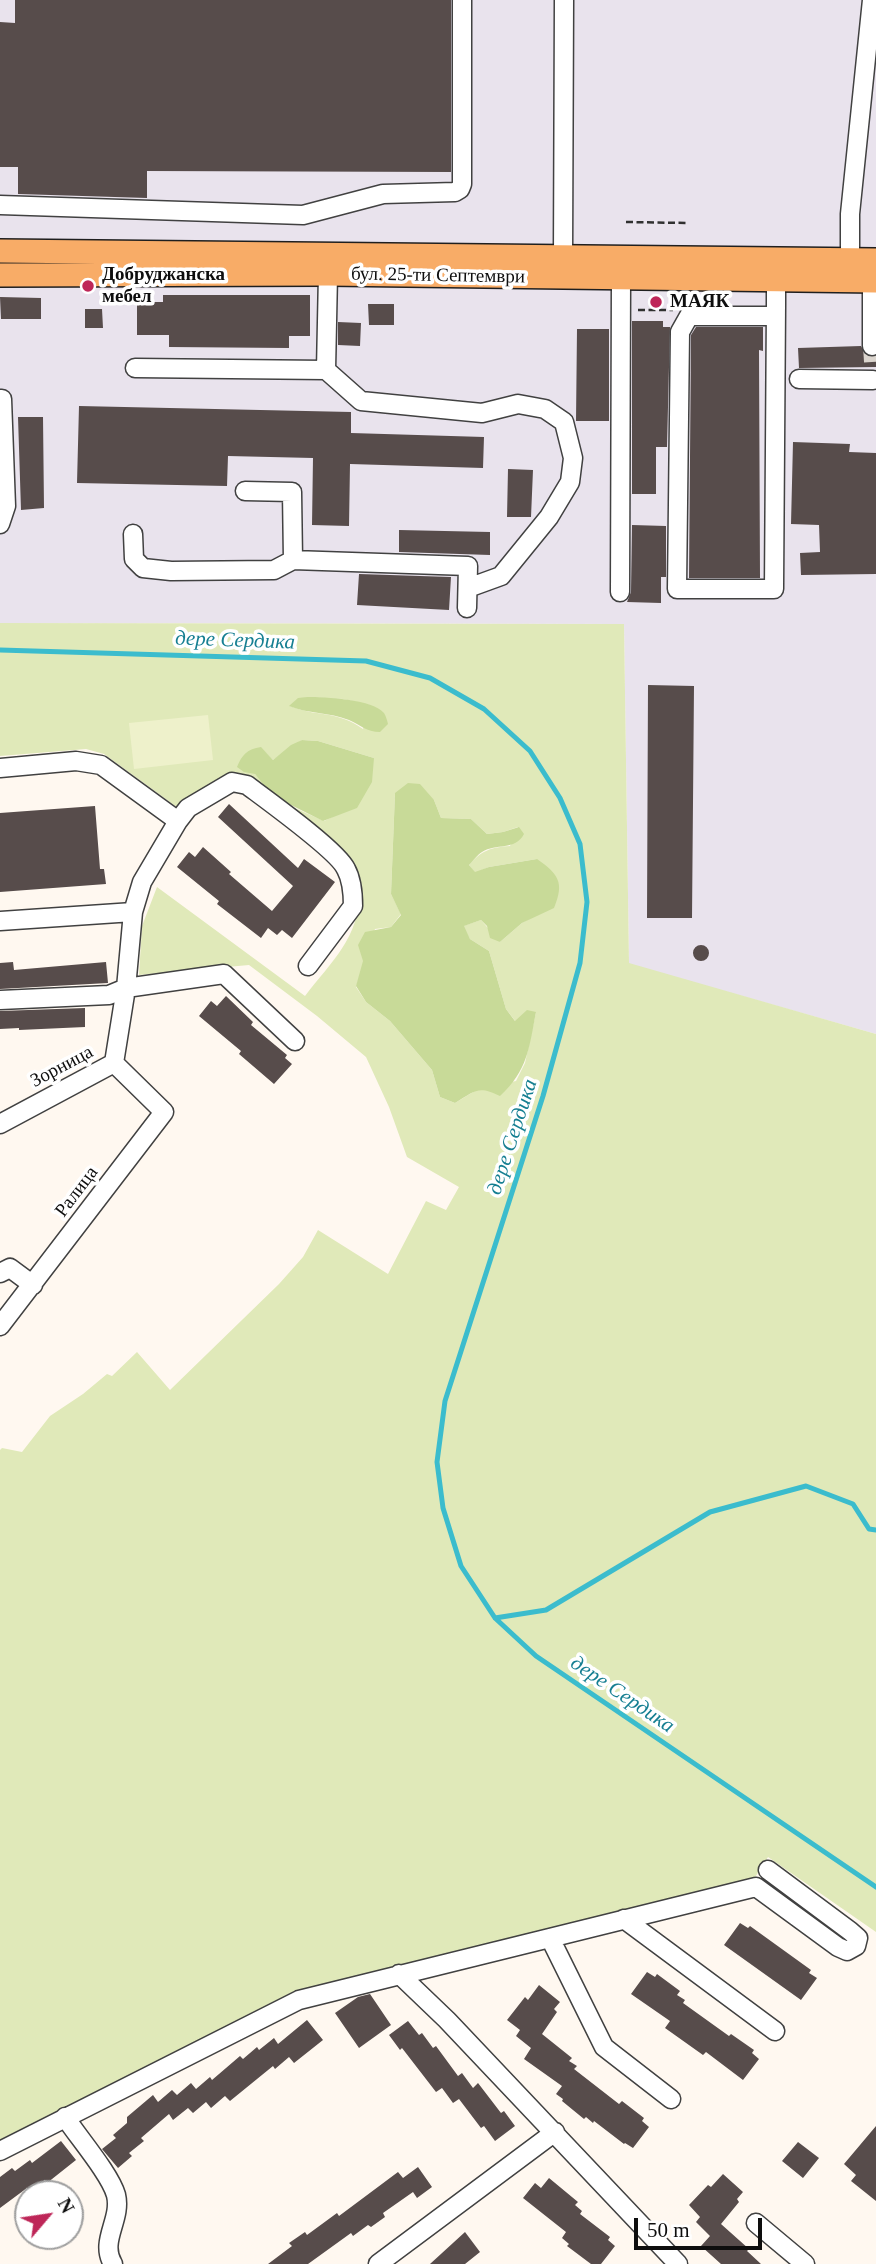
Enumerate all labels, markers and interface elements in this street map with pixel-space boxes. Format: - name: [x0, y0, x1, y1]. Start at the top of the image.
- street label: бул. 25-ти Септември: [351, 263, 525, 289]
- place label: Добруджанска мебел: [102, 264, 225, 308]
- marker: Добруджанска мебел: [80, 278, 96, 294]
- place label: МАЯК: [670, 291, 729, 313]
- marker: МАЯК: [648, 294, 664, 310]
- water label: дере Сердика: [175, 626, 295, 656]
- street label: Зорница: [27, 1041, 97, 1093]
- water label: дере Сердика: [482, 1076, 544, 1198]
- street label: Ралица: [51, 1162, 103, 1222]
- water label: дере Сердика: [565, 1651, 679, 1739]
- north arrow: [14, 2180, 84, 2250]
- text: N: [54, 2194, 79, 2217]
- scale bar: [638, 2204, 766, 2248]
- text: 50 m: [647, 2218, 690, 2242]

